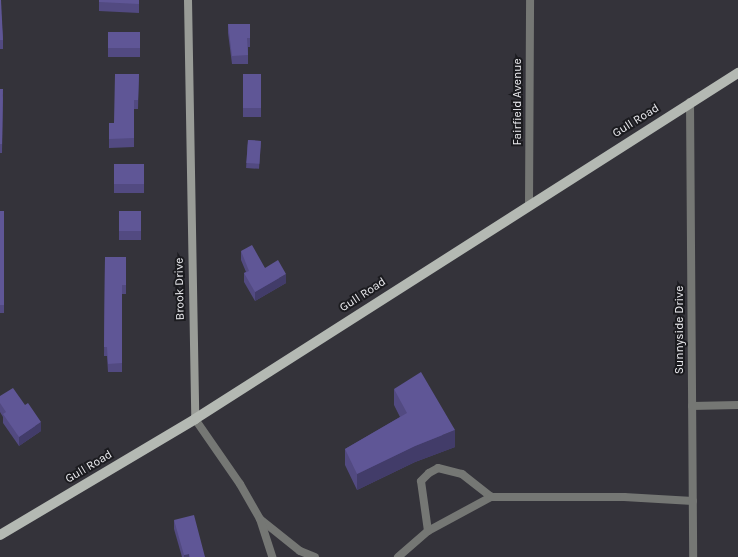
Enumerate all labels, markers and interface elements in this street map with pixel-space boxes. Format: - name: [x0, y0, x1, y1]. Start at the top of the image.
- street label: Fairfield Avenue: [511, 58, 525, 146]
- street label: Gull Road: [610, 101, 662, 141]
- street label: Brook Drive: [172, 258, 188, 320]
- street label: Gull Road: [337, 275, 389, 315]
- street label: Sunnyside Drive: [673, 286, 687, 374]
- street label: Gull Road: [63, 447, 115, 487]

